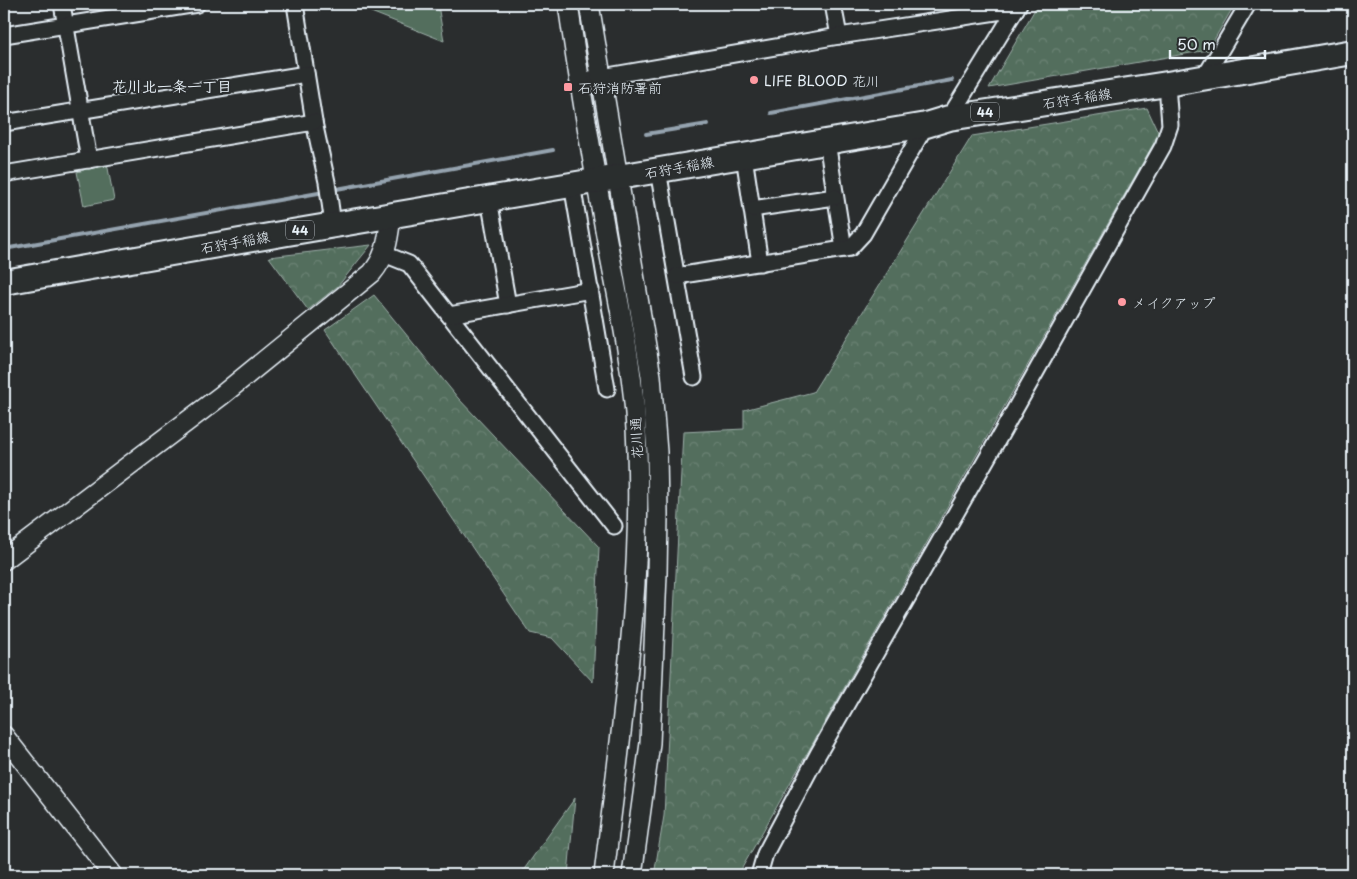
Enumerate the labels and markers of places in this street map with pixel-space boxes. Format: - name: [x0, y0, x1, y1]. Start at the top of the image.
- place label: LIFE BLOOD 花川: [764, 70, 880, 91]
- marker: LIFE BLOOD 花川: [748, 74, 760, 86]
- place label: 石狩消防署前: [578, 77, 662, 98]
- marker: 石狩消防署前: [562, 81, 574, 93]
- place label: メイクアップ: [1132, 292, 1215, 313]
- marker: メイクアップ: [1116, 296, 1128, 308]

